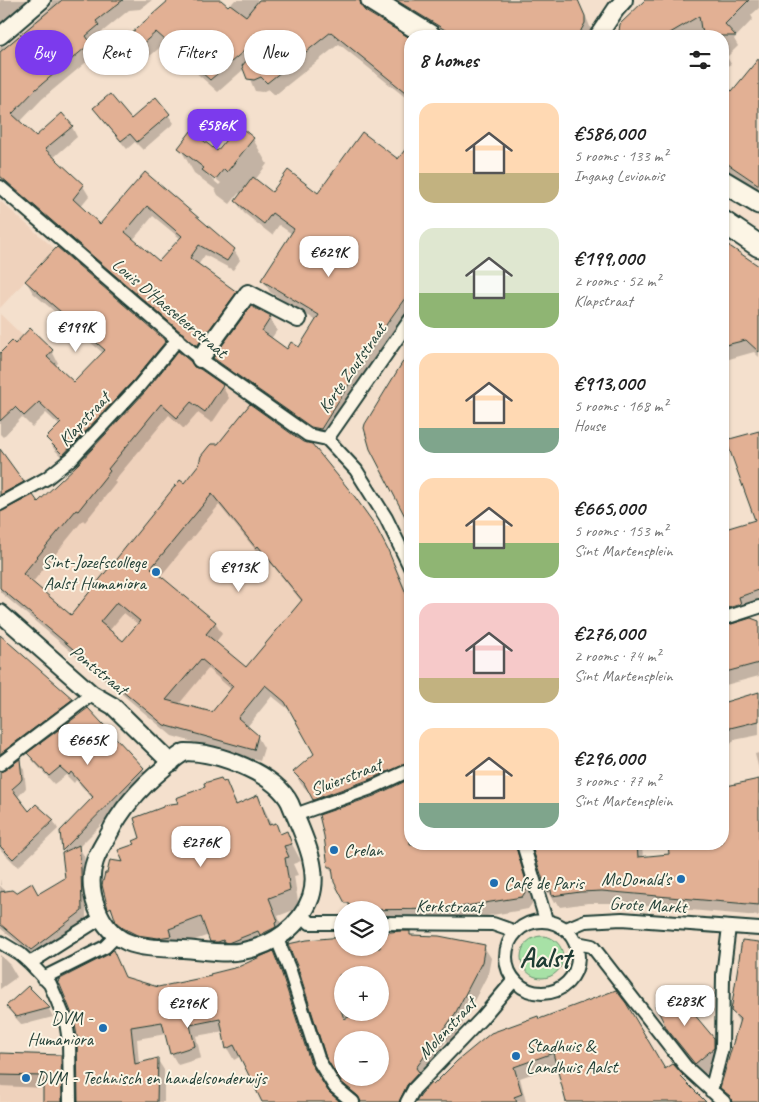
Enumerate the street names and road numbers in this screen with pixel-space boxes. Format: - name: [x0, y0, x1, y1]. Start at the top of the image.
- street label: Louis D'Haeseleerstraat: [108, 253, 234, 364]
- street label: Korte Zoutstraat: [313, 317, 392, 417]
- street label: Klapstraat: [53, 385, 117, 451]
- street label: Pontstraat: [66, 640, 134, 702]
- street label: Sluierstraat: [307, 752, 387, 801]
- street label: Grote Markt: [609, 892, 689, 918]
- street label: Kerkstraat: [416, 894, 485, 918]
- street label: Molenstraat: [413, 990, 483, 1063]

